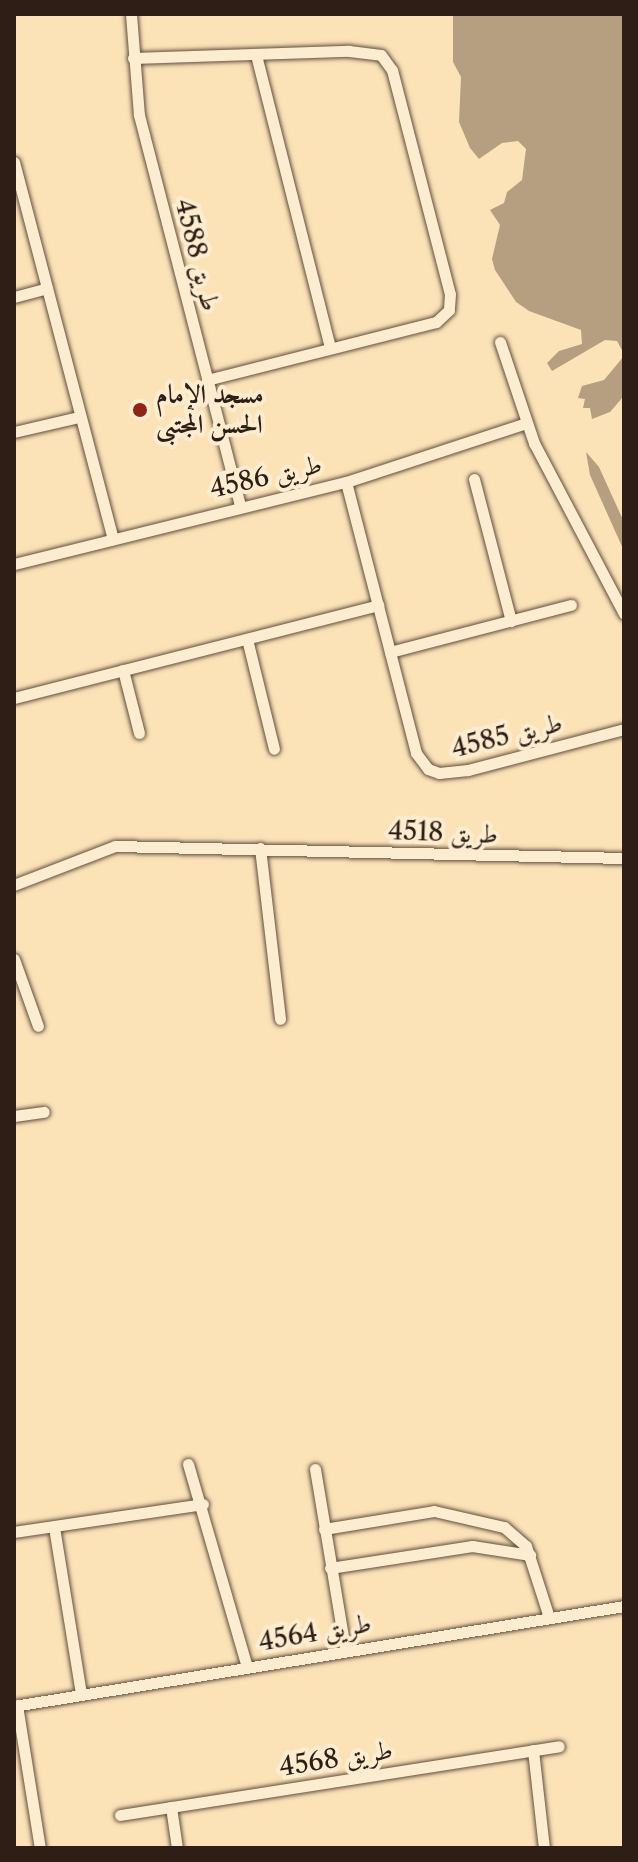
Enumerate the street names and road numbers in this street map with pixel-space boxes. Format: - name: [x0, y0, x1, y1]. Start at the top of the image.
- street label: طريق 4588: [168, 196, 226, 314]
- street label: طريق 4586: [207, 449, 325, 505]
- street label: طريق 4585: [448, 707, 566, 765]
- street label: طريق 4518: [388, 815, 498, 851]
- street label: طريق 4564: [256, 1608, 374, 1658]
- street label: طريق 4568: [277, 1735, 395, 1783]

